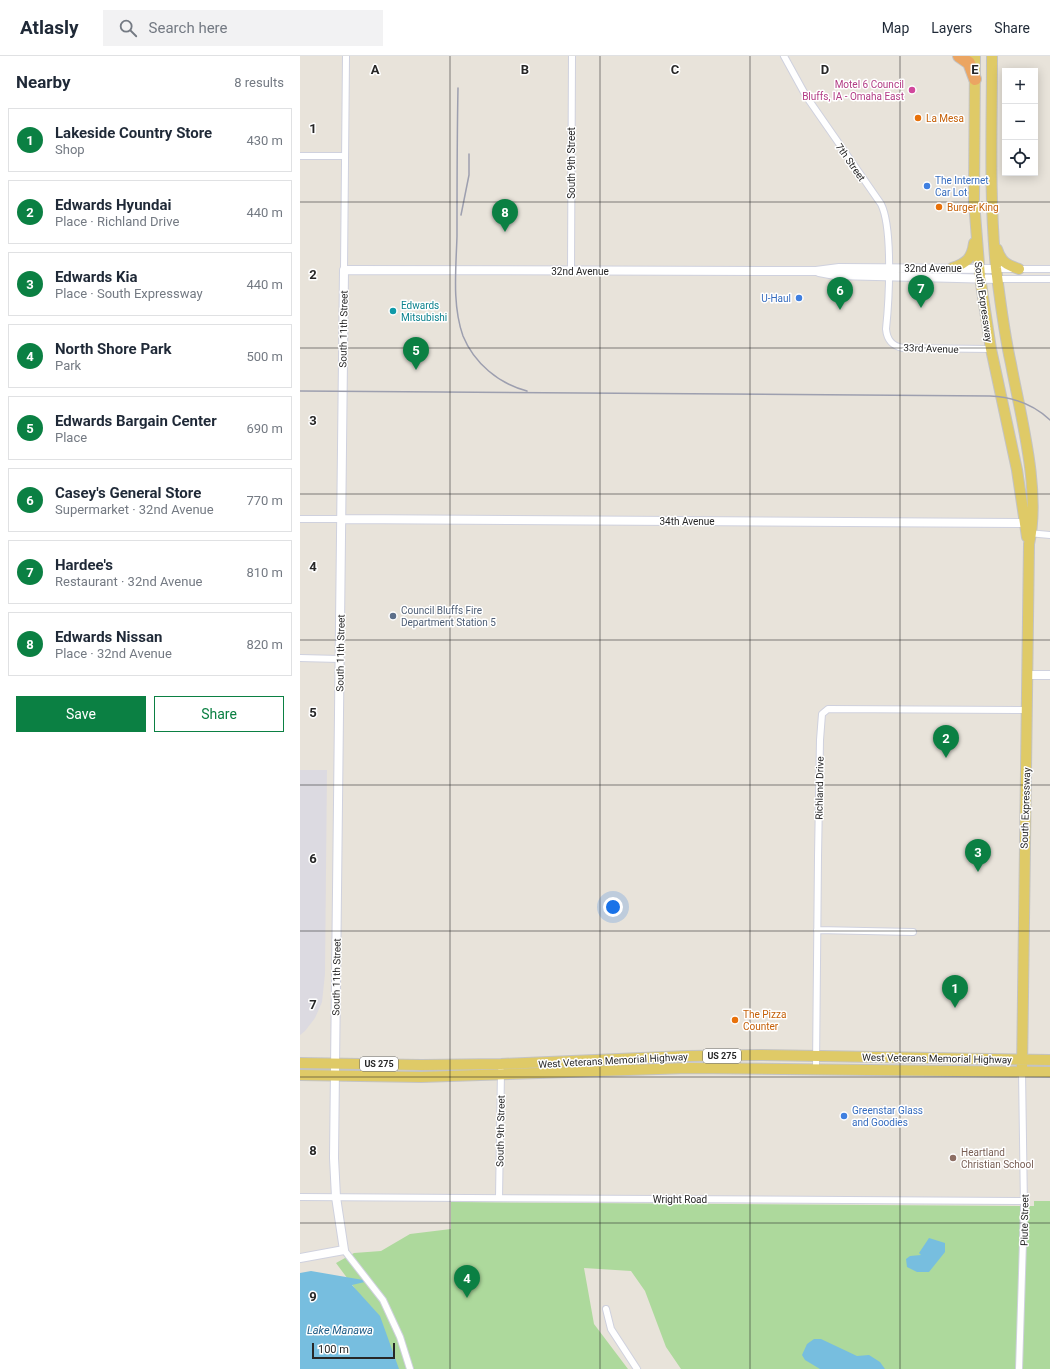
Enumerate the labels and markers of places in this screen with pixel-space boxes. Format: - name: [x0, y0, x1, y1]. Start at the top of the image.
- place label: Motel 6 Council Bluffs, IA - Omaha East: [802, 79, 904, 102]
- marker: Motel 6 Council Bluffs, IA - Omaha East: [907, 85, 917, 95]
- marker: La Mesa: [913, 113, 923, 123]
- place label: La Mesa: [926, 113, 964, 124]
- place label: The Internet Car Lot: [935, 175, 989, 198]
- marker: The Internet Car Lot: [922, 181, 932, 191]
- pin: 8: [492, 199, 518, 232]
- marker: Burger King: [934, 202, 944, 212]
- place label: Burger King: [947, 202, 999, 213]
- pin: 7: [908, 275, 934, 308]
- pin: 6: [827, 277, 853, 310]
- place label: U-Haul: [761, 293, 791, 304]
- marker: U-Haul: [794, 293, 804, 303]
- place label: Edwards Mitsubishi: [401, 300, 447, 323]
- marker: Edwards Mitsubishi: [388, 306, 398, 316]
- pin: 5: [403, 337, 429, 370]
- place label: Council Bluffs Fire Department Station 5: [401, 605, 496, 628]
- marker: Council Bluffs Fire Department Station 5: [388, 611, 398, 621]
- pin: 2: [933, 725, 959, 758]
- pin: 3: [965, 839, 991, 872]
- pin: 1: [942, 975, 968, 1008]
- place label: The Pizza Counter: [743, 1009, 786, 1032]
- marker: The Pizza Counter: [730, 1015, 740, 1025]
- place label: Greenstar Glass and Goodies: [852, 1105, 923, 1128]
- marker: Greenstar Glass and Goodies: [839, 1111, 849, 1121]
- place label: Heartland Christian School: [961, 1147, 1034, 1170]
- marker: Heartland Christian School: [948, 1153, 958, 1163]
- pin: 4: [454, 1265, 480, 1298]

